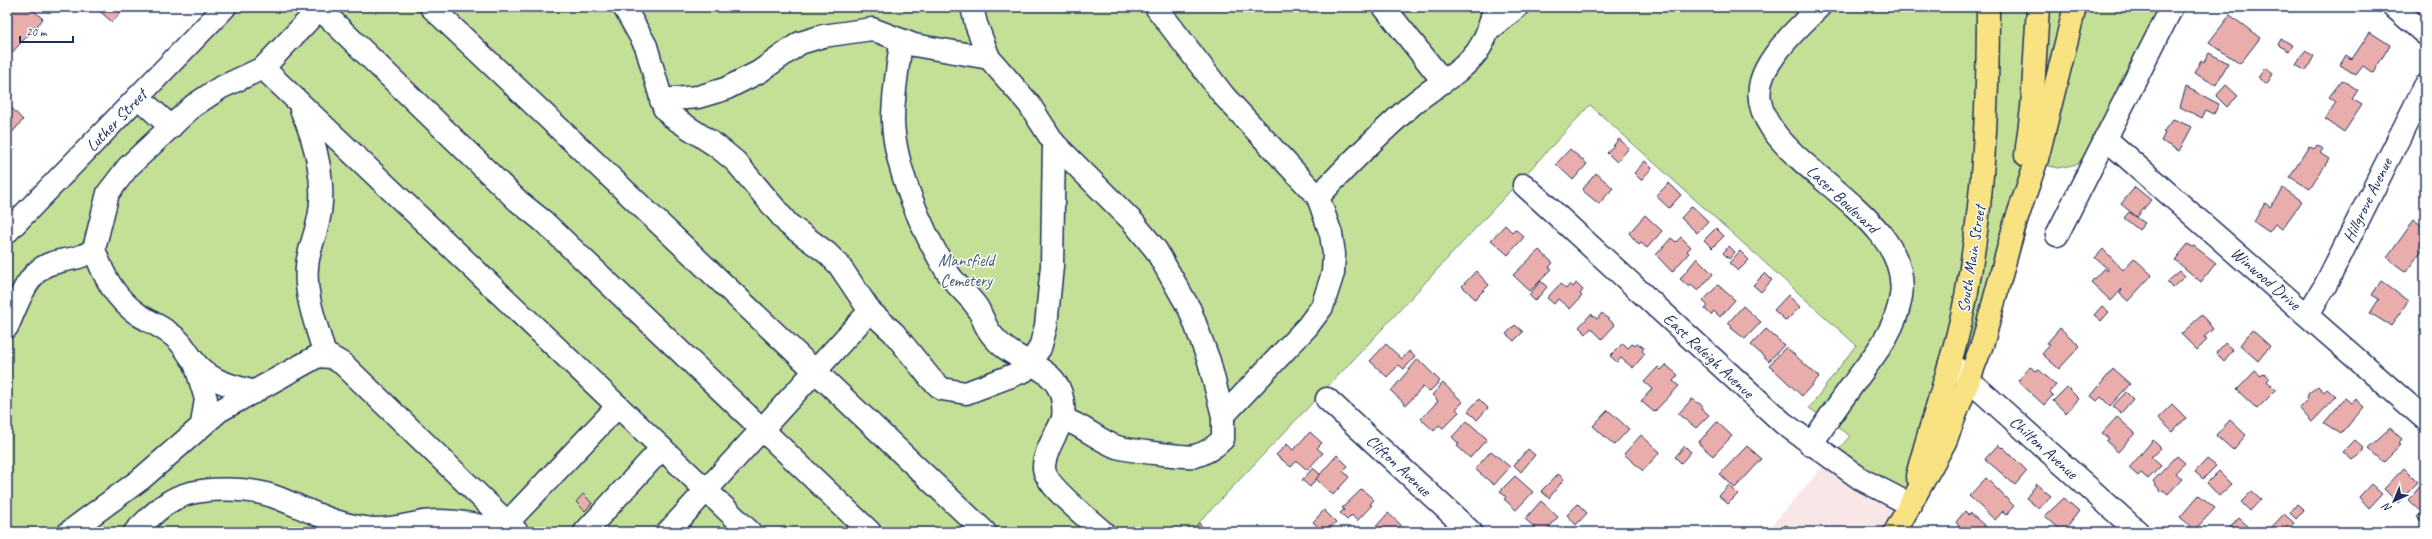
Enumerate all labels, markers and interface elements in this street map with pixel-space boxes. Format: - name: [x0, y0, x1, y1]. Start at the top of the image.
- scale bar: [20, 18, 73, 44]
- text: 20 m: [26, 24, 48, 40]
- street label: Luther Street: [81, 83, 153, 156]
- street label: Hillgrove Avenue: [2338, 153, 2398, 246]
- street label: Laser Boulevard: [1802, 161, 1885, 240]
- street label: South Main Street: [1953, 202, 1991, 314]
- street label: Winwood Drive: [2226, 242, 2306, 315]
- park label: Mansfield Cemetery: [938, 250, 996, 291]
- street label: East Raleigh Avenue: [1659, 308, 1759, 404]
- street label: Chilton Avenue: [2005, 411, 2083, 484]
- street label: Clifton Avenue: [1362, 430, 1436, 502]
- north arrow: [2374, 481, 2414, 521]
- text: N: [2378, 499, 2394, 516]

